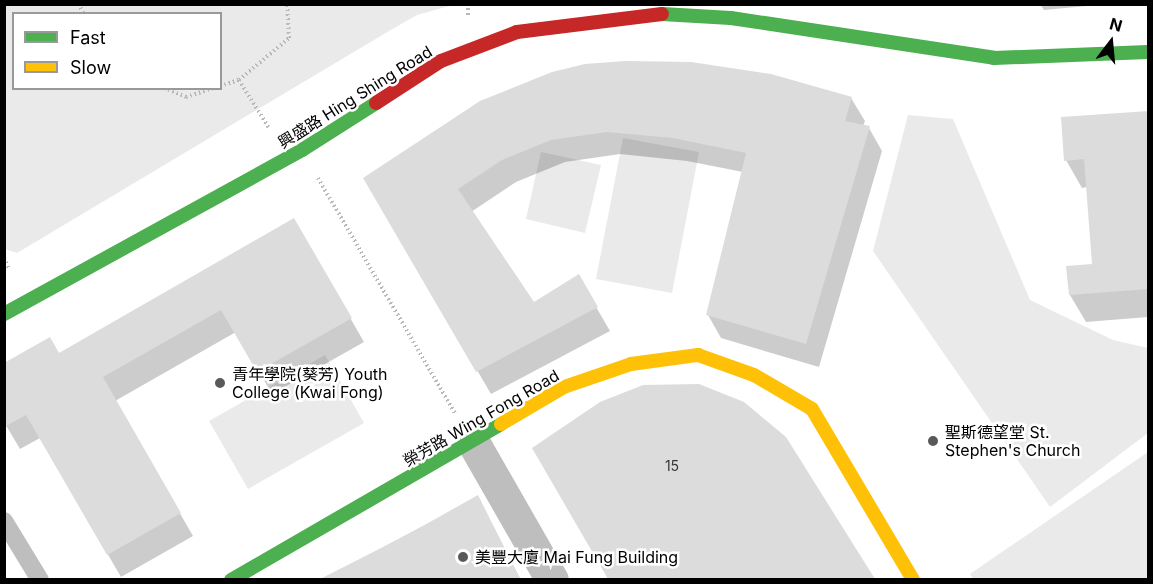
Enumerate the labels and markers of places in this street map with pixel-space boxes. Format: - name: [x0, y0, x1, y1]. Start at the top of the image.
- place label: 青年學院(葵芳) Youth College (Kwai Fong): [232, 364, 388, 402]
- marker: 青年學院(葵芳) Youth College (Kwai Fong): [213, 376, 227, 390]
- place label: 聖斯德望堂 St. Stephen's Church: [945, 422, 1080, 460]
- marker: 聖斯德望堂 St. Stephen's Church: [926, 434, 940, 448]
- place label: 美豐大廈 Mai Fung Building: [475, 547, 678, 567]
- marker: 美豐大廈 Mai Fung Building: [456, 550, 470, 564]

